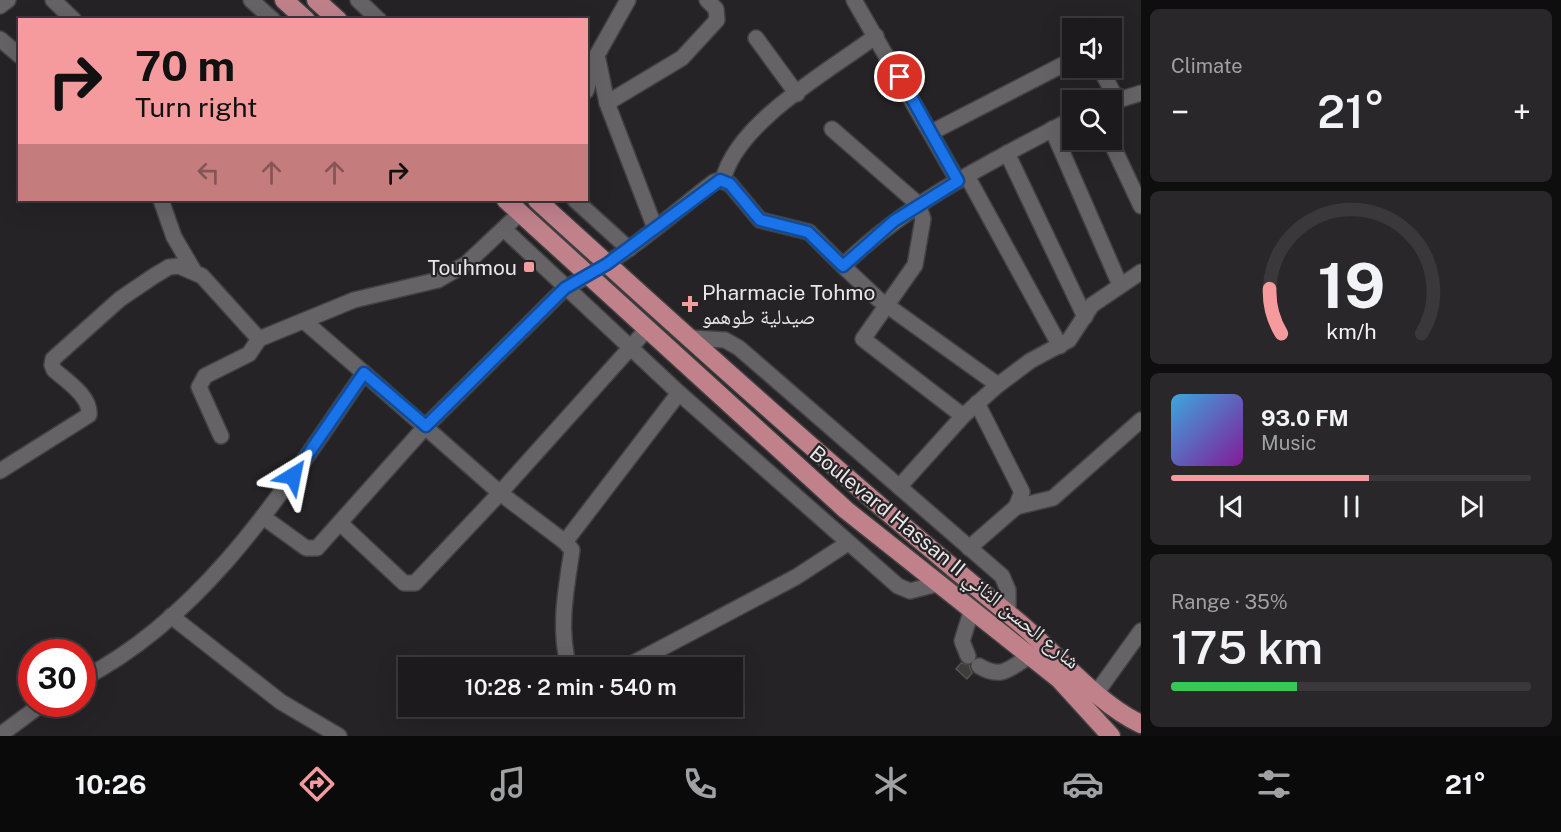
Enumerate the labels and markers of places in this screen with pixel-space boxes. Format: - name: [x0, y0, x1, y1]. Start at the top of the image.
- pin: [874, 51, 925, 102]
- place label: Touhmou: [428, 255, 517, 280]
- marker: Touhmou: [522, 260, 536, 274]
- place label: Pharmacie Tohmo صيدلية طوهمو: [702, 280, 875, 329]
- marker: Pharmacie Tohmo صيدلية طوهمو: [683, 297, 697, 311]

